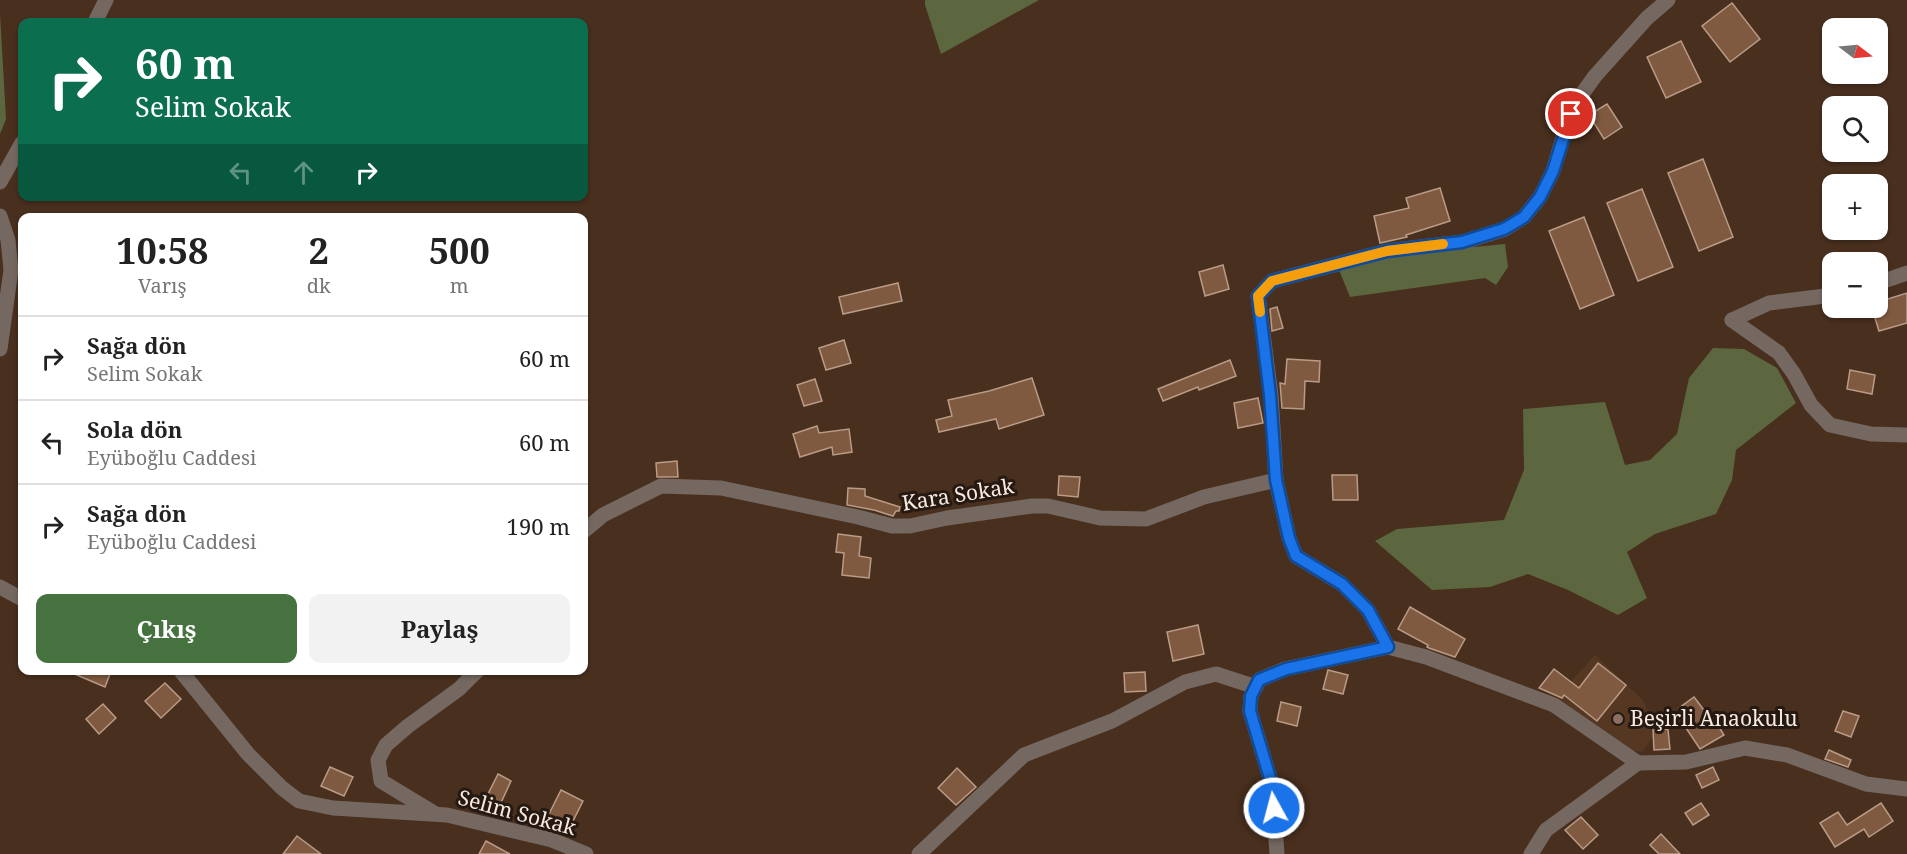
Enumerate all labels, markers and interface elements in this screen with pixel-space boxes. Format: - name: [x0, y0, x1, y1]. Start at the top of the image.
- north arrow: [1822, 18, 1888, 84]
- map controls: [1822, 18, 1888, 318]
- text: 60 m: [135, 34, 235, 91]
- icon: right: [36, 42, 114, 120]
- text: Selim Sokak: [135, 88, 291, 125]
- pin: [1545, 88, 1596, 139]
- button: search: [1822, 96, 1888, 162]
- icon: arrive: [1554, 97, 1587, 130]
- icon: left: [224, 156, 257, 189]
- icon: ahead: [287, 156, 320, 189]
- icon: right: [350, 156, 383, 189]
- button: +: [1822, 174, 1888, 240]
- text: 10:58: [116, 226, 208, 275]
- text: 2: [308, 226, 329, 275]
- text: 500: [429, 226, 490, 275]
- button: −: [1822, 252, 1888, 318]
- text: Varış: [138, 272, 187, 299]
- text: dk: [307, 272, 331, 299]
- text: m: [450, 272, 469, 299]
- text: Sağa dön: [87, 330, 187, 360]
- icon: right: [36, 342, 69, 375]
- text: 60 m: [519, 343, 570, 373]
- text: Selim Sokak: [87, 360, 202, 387]
- text: Sola dön: [87, 414, 182, 444]
- icon: left: [36, 426, 69, 459]
- text: 60 m: [519, 427, 570, 457]
- text: Eyüboğlu Caddesi: [87, 444, 256, 471]
- street label: Kara Sokak: [900, 471, 1017, 517]
- text: Sağa dön: [87, 498, 187, 528]
- icon: right: [36, 510, 69, 543]
- text: 190 m: [507, 511, 570, 541]
- text: Eyüboğlu Caddesi: [87, 528, 256, 555]
- button: Çıkış: [36, 594, 297, 663]
- button: Paylaş: [309, 594, 570, 663]
- place label: Beşirli Anaokulu: [1630, 704, 1798, 732]
- marker: Beşirli Anaokulu: [1611, 712, 1625, 726]
- position arrow: [1242, 776, 1306, 840]
- street label: Selim Sokak: [455, 783, 580, 841]

